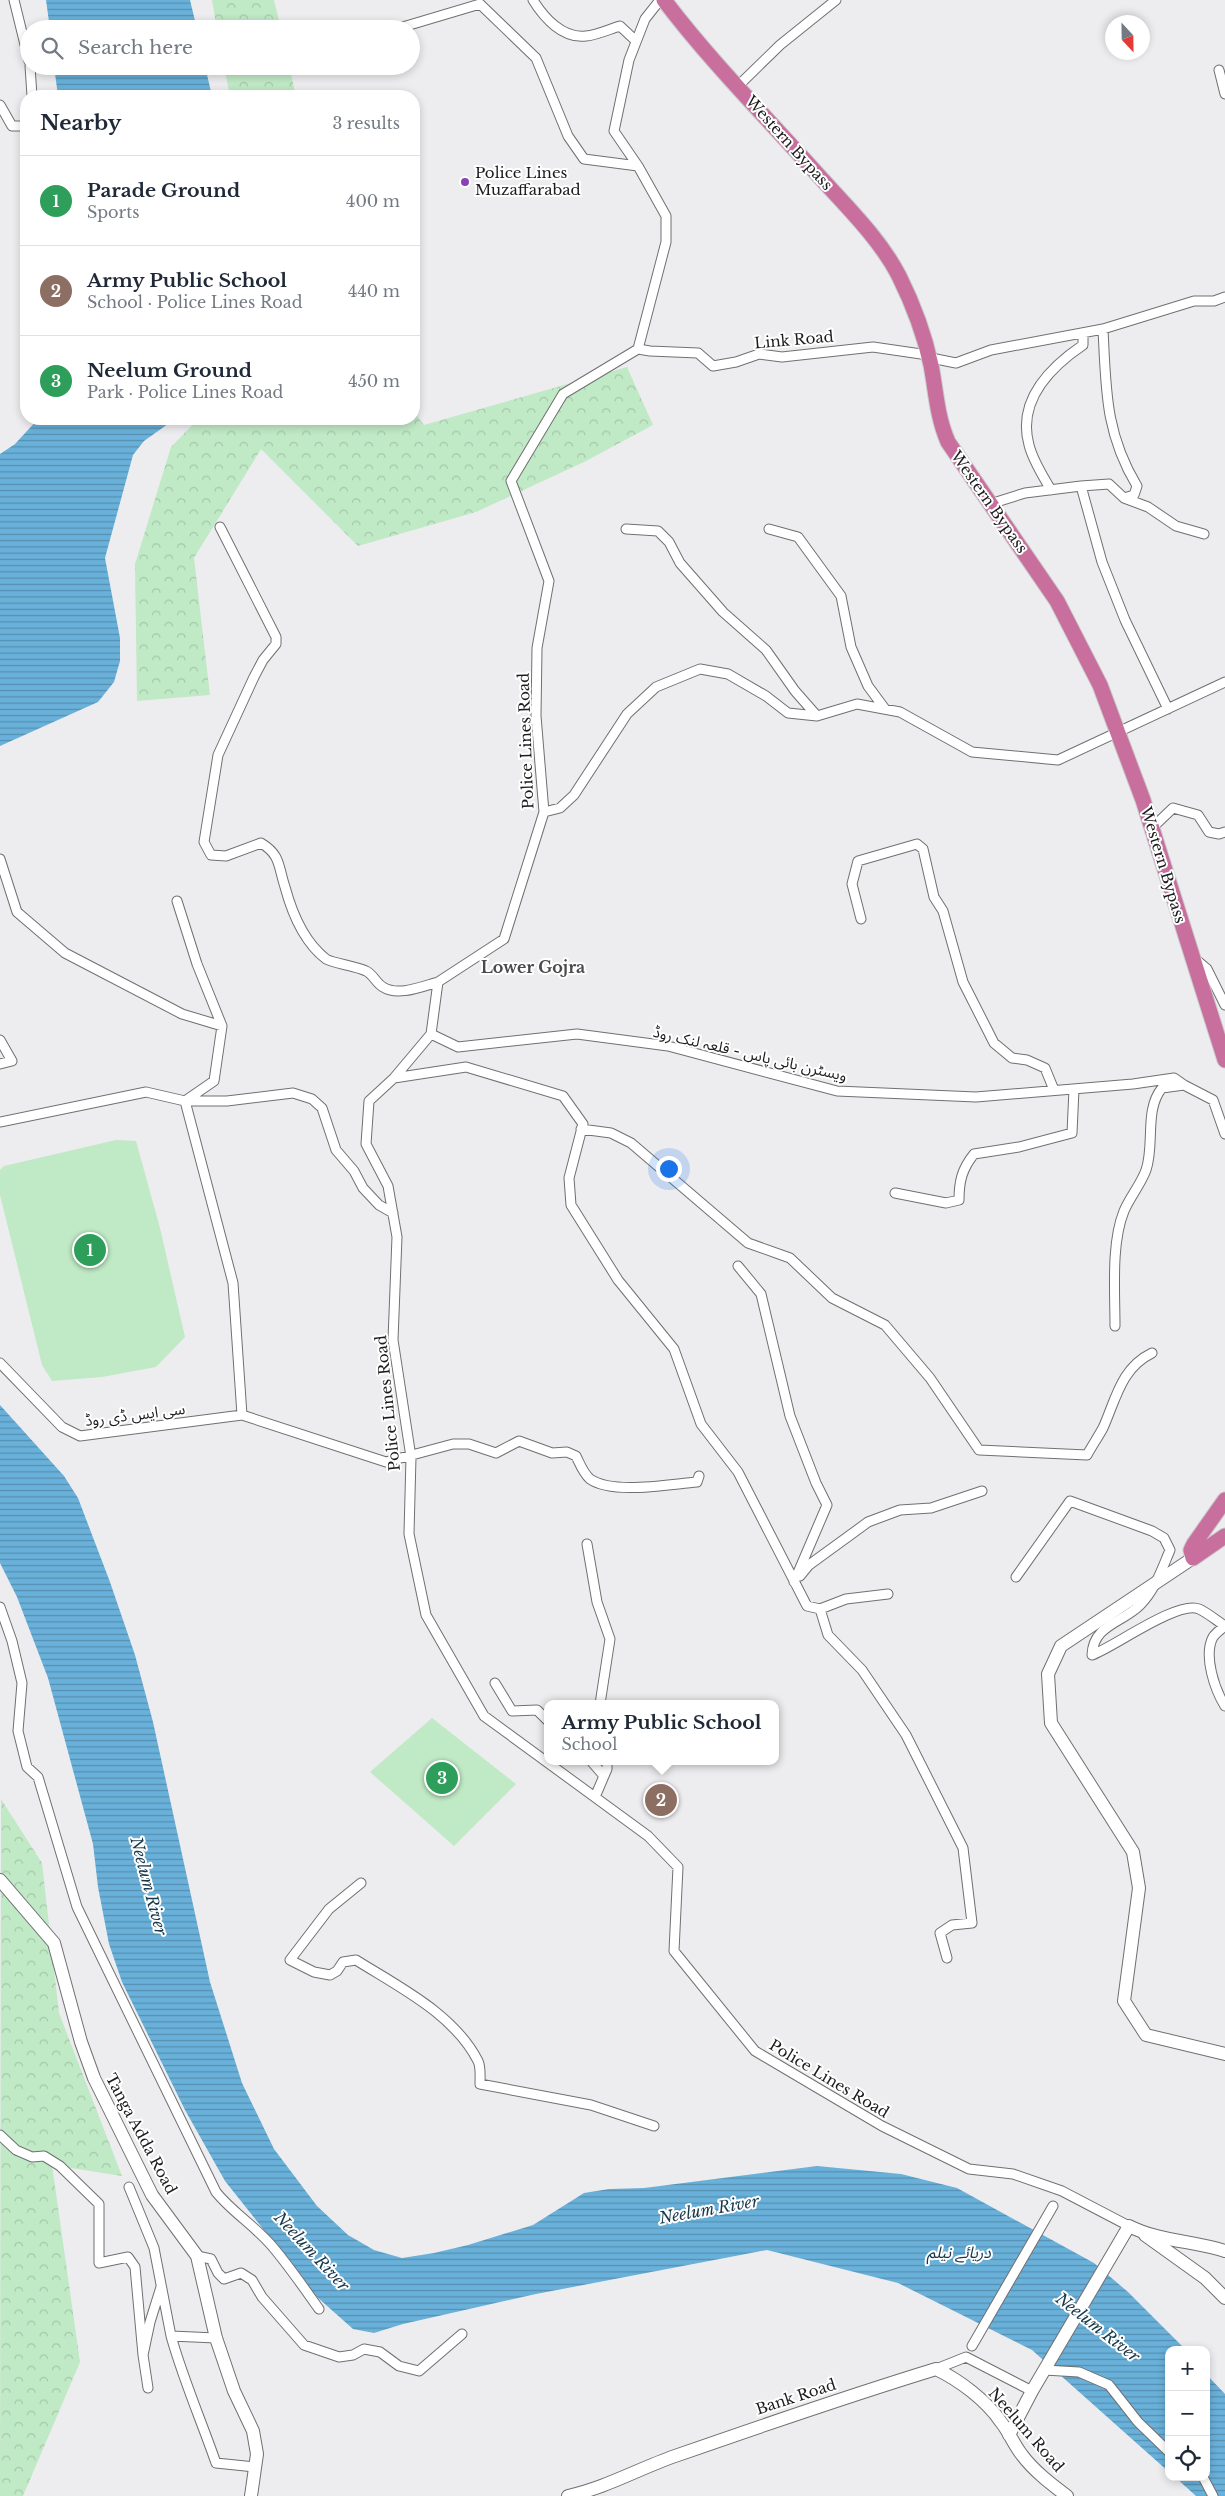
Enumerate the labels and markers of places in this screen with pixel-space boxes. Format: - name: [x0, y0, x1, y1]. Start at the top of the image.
- place label: Police Lines Muzaffarabad: [475, 163, 581, 199]
- marker: Police Lines Muzaffarabad: [459, 176, 471, 188]
- pin: 1: [74, 1231, 106, 1269]
- pin: 3: [426, 1759, 458, 1797]
- pin: 2: [645, 1781, 677, 1819]

